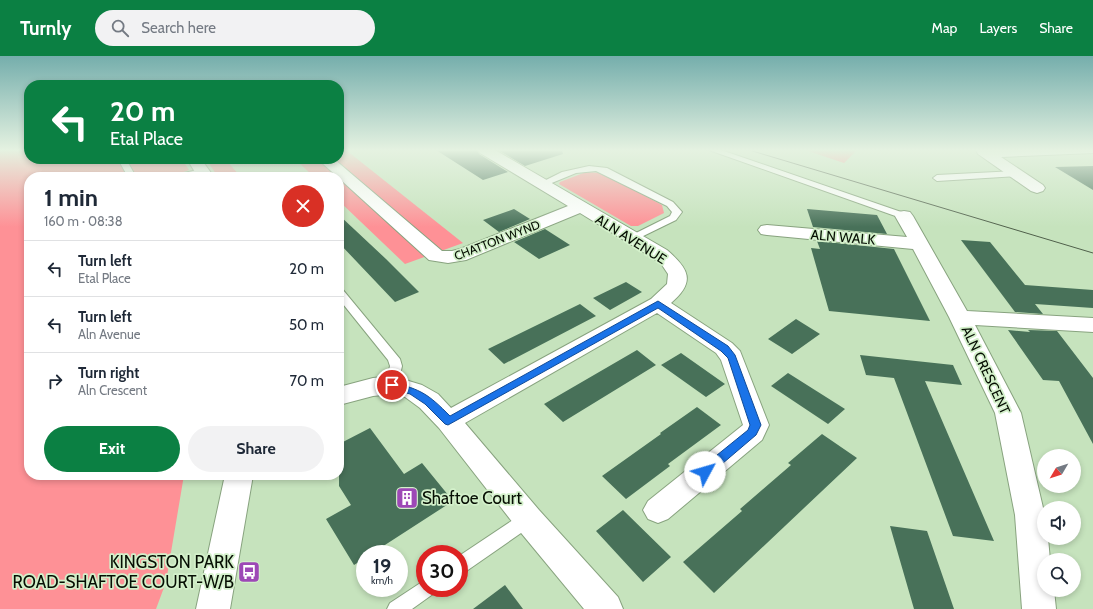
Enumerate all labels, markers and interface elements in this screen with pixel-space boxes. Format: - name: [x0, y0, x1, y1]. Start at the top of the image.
- search box: [95, 10, 375, 46]
- text: Turnly: [20, 17, 71, 40]
- icon: search: [109, 17, 131, 39]
- text: Search here: [141, 19, 216, 37]
- text: Map: [932, 19, 957, 37]
- text: Layers: [979, 19, 1017, 37]
- text: Share: [1039, 19, 1073, 37]
- text: 20 m: [110, 94, 175, 128]
- icon: left: [44, 96, 96, 148]
- text: Etal Place: [110, 128, 183, 150]
- text: 1 min: [44, 183, 98, 212]
- button: close: [282, 185, 324, 227]
- street label: ALN AVENUE: [592, 210, 670, 268]
- text: 160 m · 08:38: [44, 213, 123, 229]
- street label: CHATTON WYND: [452, 217, 542, 263]
- street label: ALN WALK: [810, 225, 876, 249]
- text: Turn left: [78, 252, 132, 270]
- icon: left: [44, 258, 66, 280]
- text: 20 m: [289, 260, 324, 278]
- text: Etal Place: [78, 270, 131, 286]
- text: Turn left: [78, 308, 132, 326]
- icon: left: [44, 314, 66, 336]
- text: 50 m: [289, 316, 324, 334]
- street label: ALN CRESCENT: [958, 323, 1015, 417]
- text: Aln Avenue: [78, 326, 140, 342]
- text: Turn right: [78, 364, 139, 382]
- pin: [375, 368, 409, 402]
- icon: right: [44, 370, 66, 392]
- text: 70 m: [290, 372, 324, 390]
- icon: arrive: [381, 374, 403, 396]
- text: Aln Crescent: [78, 382, 147, 398]
- button: Exit: [44, 426, 180, 472]
- button: Share: [188, 426, 324, 472]
- north arrow: [1037, 449, 1081, 493]
- map controls: [1037, 449, 1081, 597]
- position arrow: [684, 451, 726, 493]
- building icon: Shaftoe Court: [394, 485, 420, 511]
- place label: Shaftoe Court: [422, 488, 522, 508]
- button: sound: [1037, 501, 1081, 545]
- speed limit sign: 30: [416, 545, 468, 597]
- place label: KINGSTON PARK ROAD-SHAFTOE COURT-W/B: [13, 552, 234, 592]
- button: search: [1037, 553, 1081, 597]
- text: 19: [373, 554, 391, 578]
- bus stop icon: KINGSTON PARK ROAD-SHAFTOE COURT-W/B: [236, 559, 262, 585]
- text: km/h: [371, 574, 393, 587]

